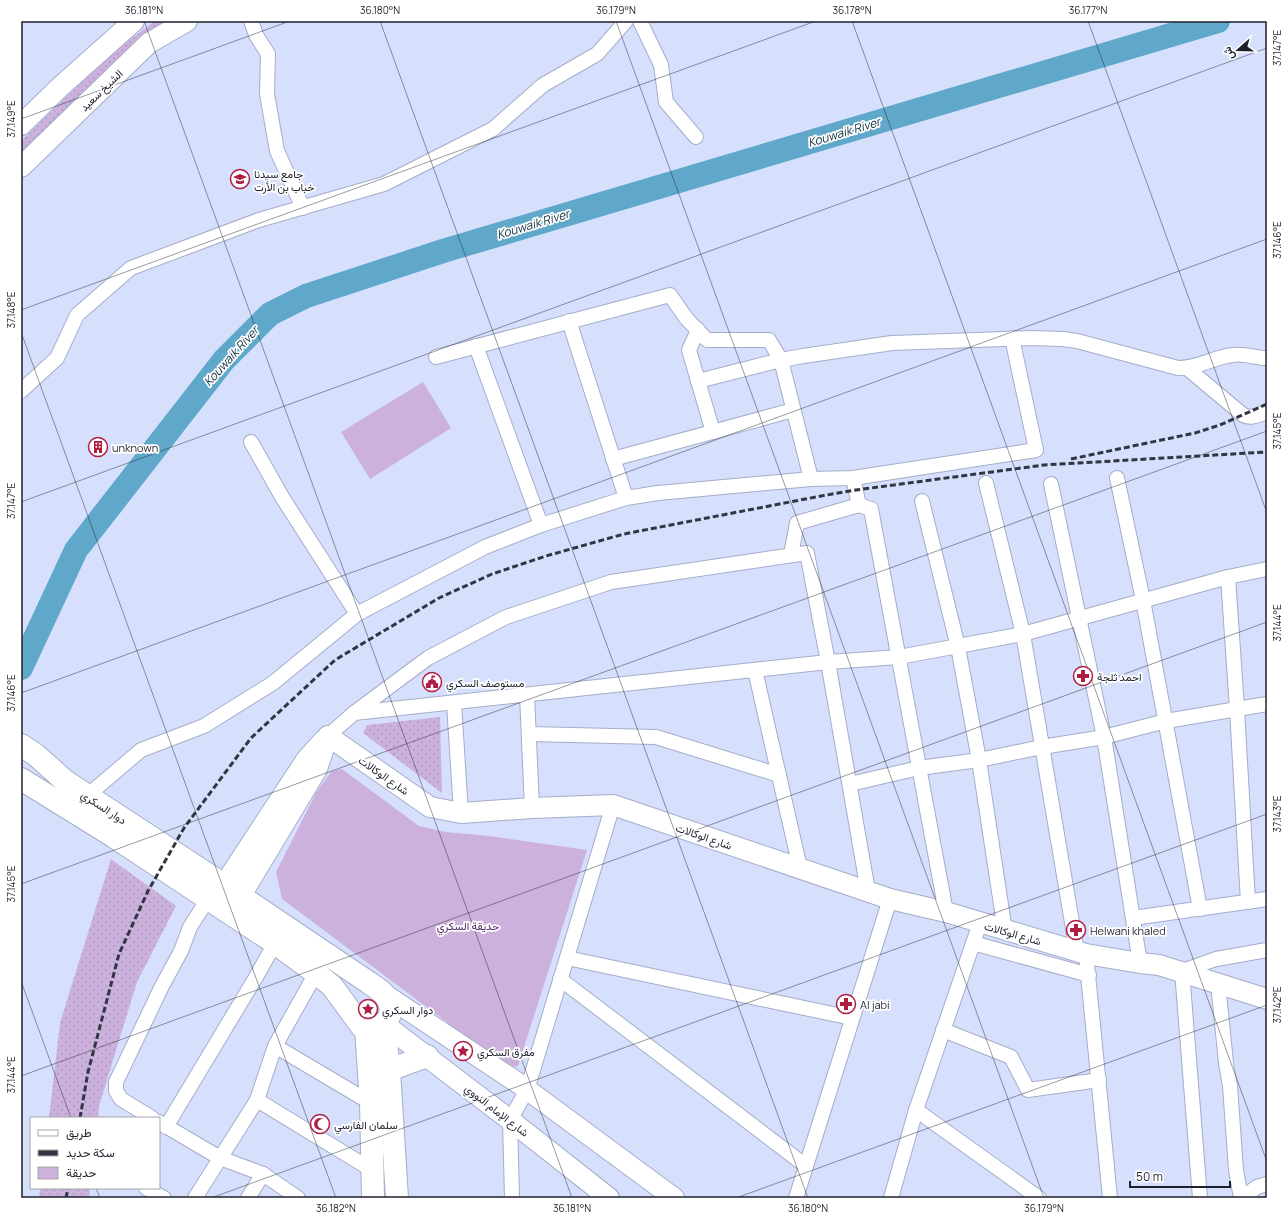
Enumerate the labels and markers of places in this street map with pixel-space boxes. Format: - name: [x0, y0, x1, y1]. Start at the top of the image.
- place label: جامع سيدنا خباب بن الأرت: [254, 166, 315, 194]
- school or university icon: جامع سيدنا خباب بن الأرت: [229, 168, 251, 190]
- building icon: unknown: [87, 436, 109, 458]
- place label: unknown: [112, 440, 158, 455]
- pharmacy icon: احمد ثلجة: [1072, 665, 1094, 687]
- place label: احمد ثلجة: [1097, 669, 1142, 684]
- public building icon: مستوصف السكري: [421, 671, 443, 693]
- place label: مستوصف السكري: [446, 675, 524, 693]
- pharmacy icon: Helwani khaled: [1065, 919, 1087, 941]
- place label: Helwani khaled: [1090, 923, 1166, 938]
- pharmacy icon: Al jabi: [835, 993, 857, 1015]
- place label: Al jabi: [860, 997, 890, 1012]
- place icon: دوار السكري: [357, 998, 379, 1020]
- place label: دوار السكري: [382, 1002, 433, 1020]
- place icon: مفرق السكري: [452, 1040, 474, 1062]
- place label: مفرق السكري: [477, 1044, 535, 1062]
- mosque icon: سلمان الفارسي: [309, 1113, 331, 1135]
- place label: سلمان الفارسي: [334, 1117, 398, 1135]

